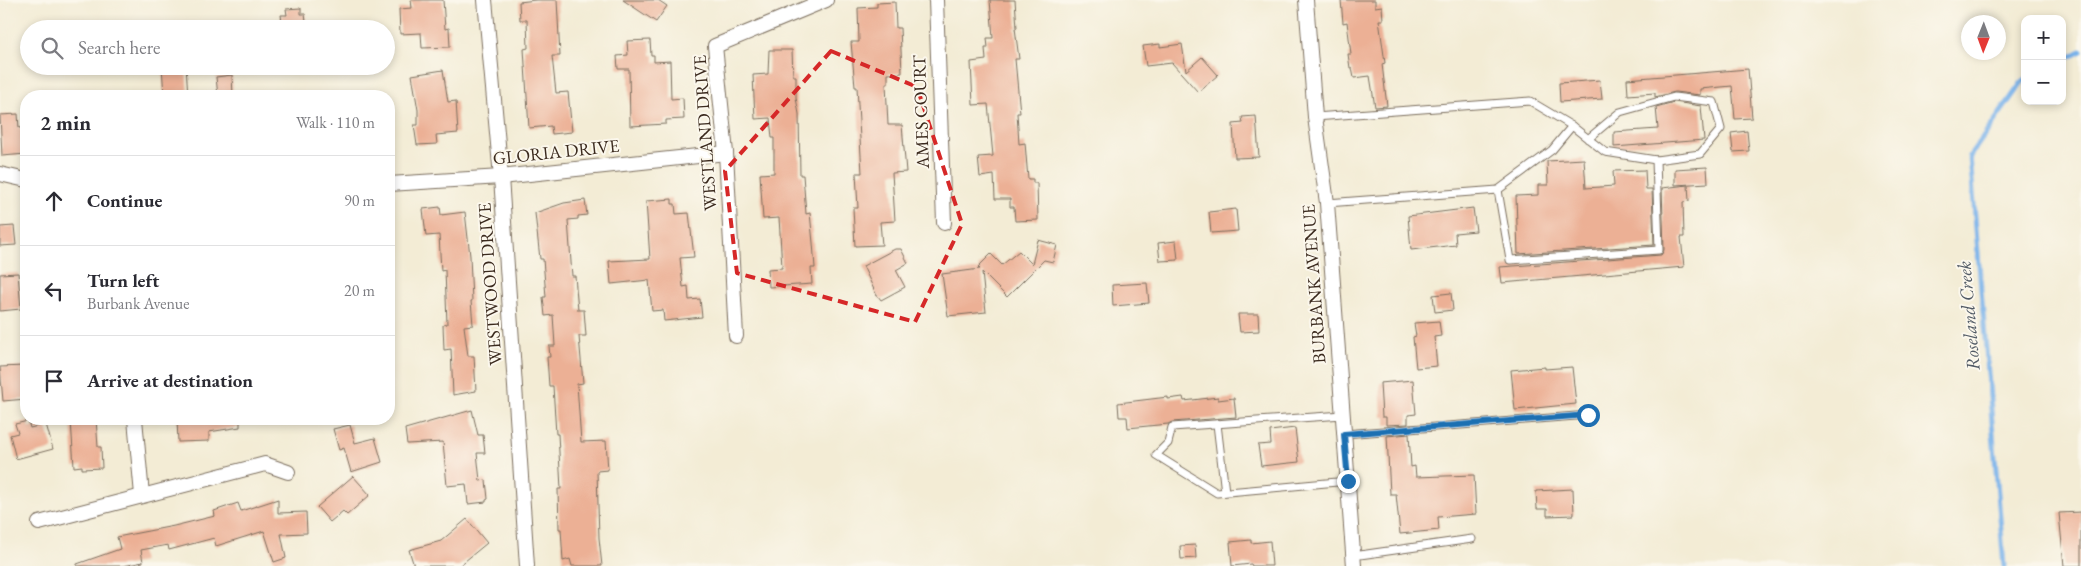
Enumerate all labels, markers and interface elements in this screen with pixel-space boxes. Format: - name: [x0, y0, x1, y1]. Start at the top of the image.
- north arrow: [1961, 15, 2006, 60]
- map controls: [2021, 15, 2066, 105]
- button: +: [2021, 15, 2066, 60]
- search box: [20, 20, 395, 75]
- icon: search: [38, 34, 66, 62]
- text: Search here: [78, 35, 160, 60]
- street label: WESTLAND DRIVE: [688, 54, 721, 212]
- street label: AMES COURT: [907, 54, 934, 170]
- button: −: [2021, 60, 2066, 105]
- text: 2 min: [40, 109, 91, 136]
- text: Walk · 110 m: [296, 112, 375, 133]
- street label: GLORIA DRIVE: [492, 133, 620, 170]
- icon: ahead: [40, 187, 68, 215]
- text: Continue: [87, 188, 162, 213]
- text: 90 m: [344, 190, 375, 211]
- street label: WESTWOOD DRIVE: [472, 202, 507, 366]
- street label: BURBANK AVENUE: [1296, 204, 1331, 364]
- water label: Roseland Creek: [1951, 260, 1986, 372]
- text: Turn left: [87, 268, 159, 293]
- icon: left: [40, 277, 68, 305]
- text: 20 m: [344, 280, 375, 301]
- text: Burbank Avenue: [87, 293, 190, 314]
- icon: arrive: [40, 367, 68, 395]
- text: Arrive at destination: [87, 368, 253, 393]
- route start: [1577, 404, 1600, 427]
- route end: [1337, 470, 1360, 493]

